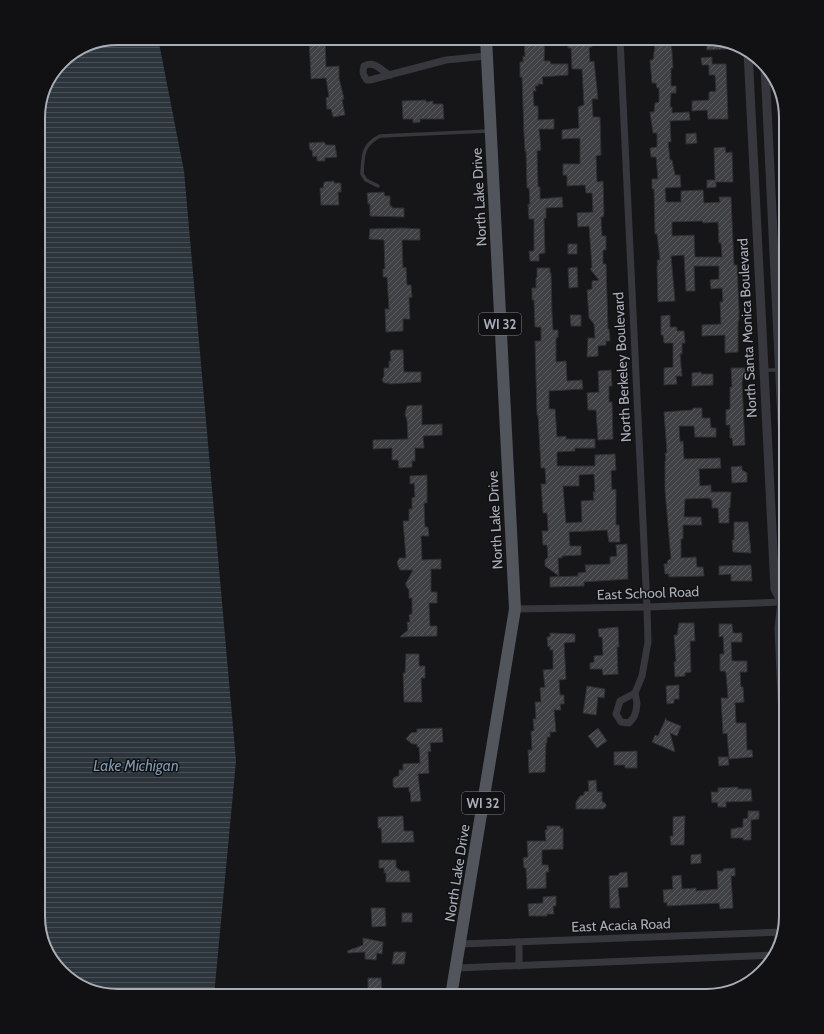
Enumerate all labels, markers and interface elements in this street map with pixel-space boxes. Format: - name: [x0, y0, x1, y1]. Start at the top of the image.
- street label: North Lake Drive: [467, 147, 491, 247]
- street label: North Santa Monica Boulevard: [733, 238, 761, 418]
- street label: North Berkeley Boulevard: [609, 292, 635, 442]
- road number: WI 32: [479, 313, 521, 335]
- street label: North Lake Drive: [483, 470, 507, 570]
- street label: East School Road: [596, 582, 700, 604]
- water label: Lake Michigan: [93, 757, 179, 775]
- road number: WI 32: [462, 792, 504, 814]
- street label: North Lake Drive: [440, 823, 474, 923]
- street label: East Acacia Road: [571, 914, 671, 936]

